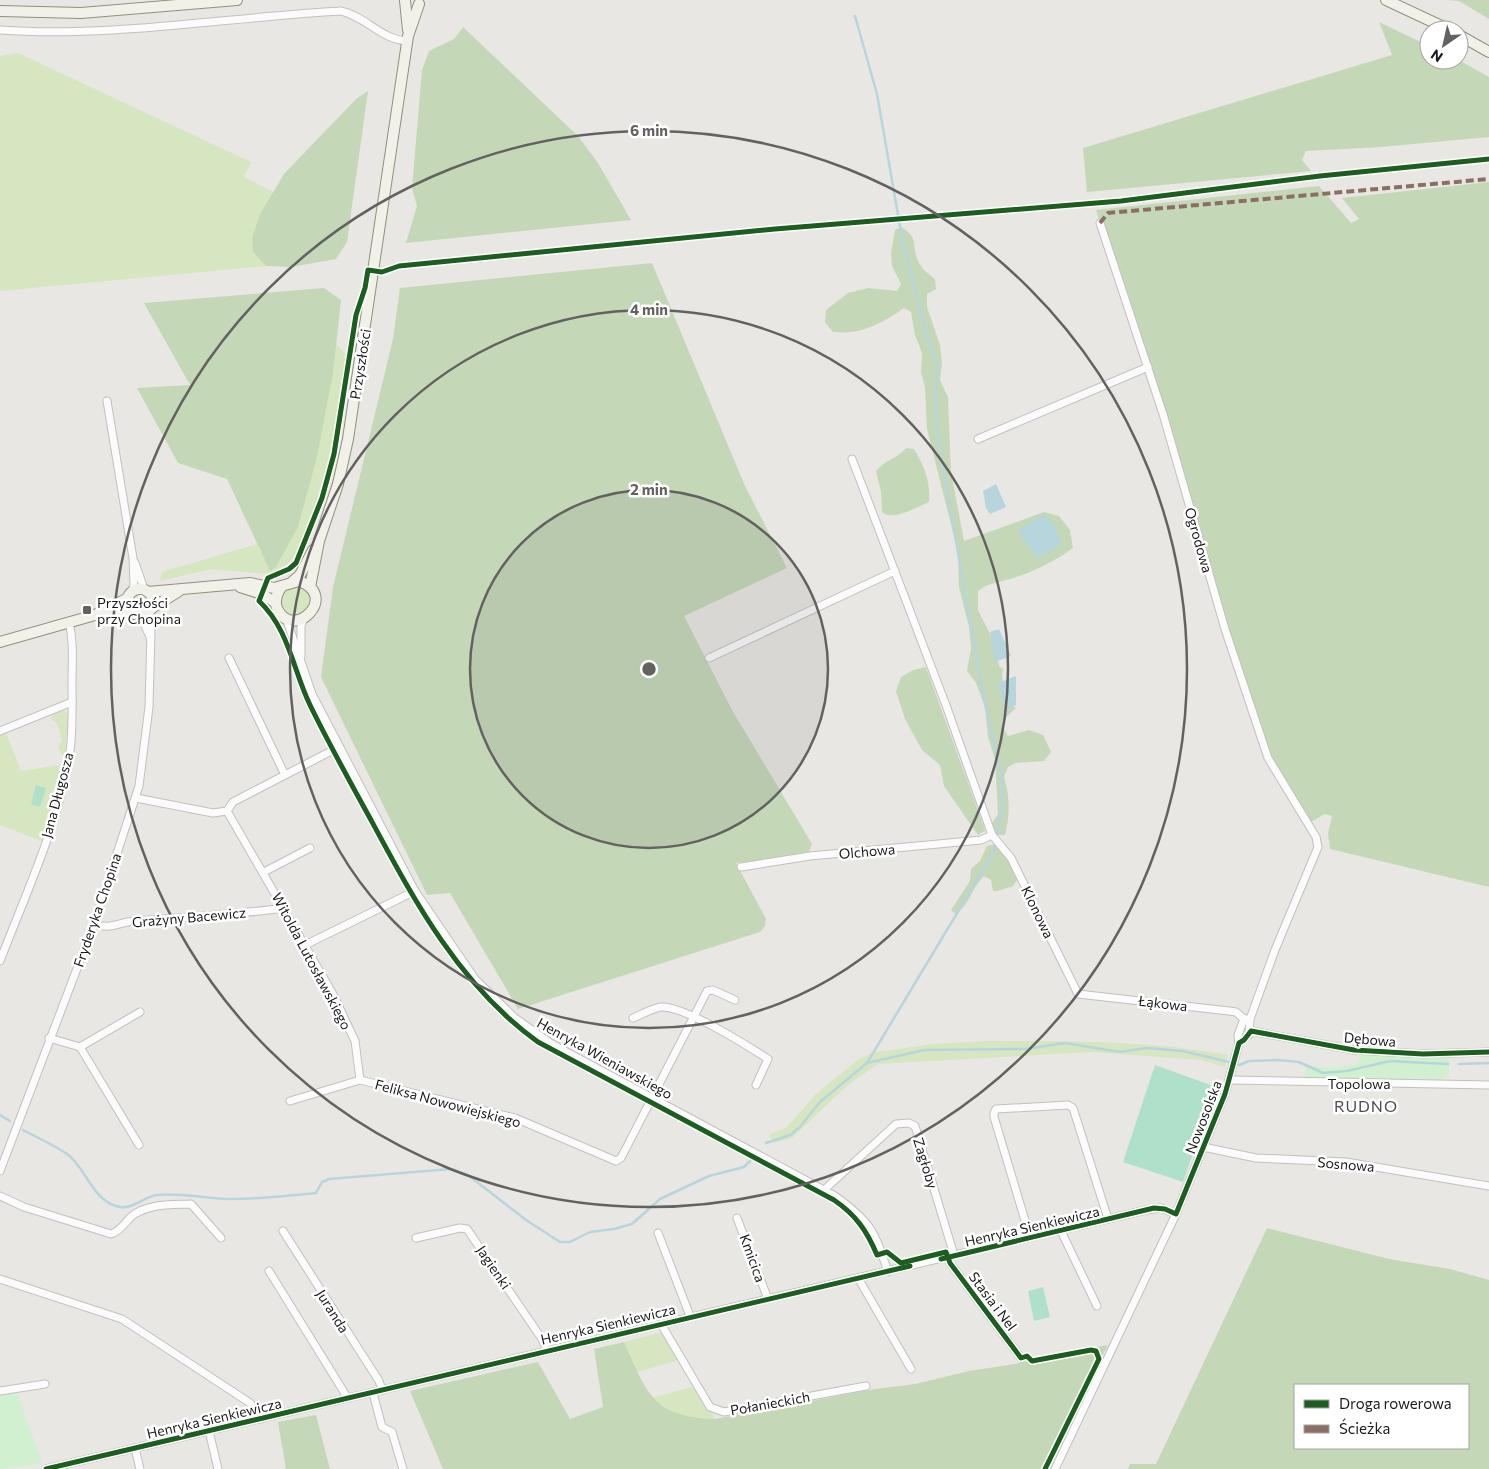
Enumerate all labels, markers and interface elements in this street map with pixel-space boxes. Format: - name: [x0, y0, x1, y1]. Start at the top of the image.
- north arrow: [1419, 20, 1469, 70]
- text: N: [1427, 46, 1446, 66]
- text: 6 min: [630, 121, 668, 139]
- text: 4 min: [630, 300, 668, 318]
- street label: Przyszłości: [346, 328, 374, 400]
- text: 2 min: [630, 480, 668, 498]
- street label: Ogrodowa: [1182, 505, 1216, 575]
- place label: Przyszłości przy Chopina: [97, 594, 181, 627]
- marker: Przyszłości przy Chopina: [81, 604, 93, 616]
- centre of rings: [640, 660, 658, 678]
- street label: Jana Długosza: [37, 750, 77, 840]
- street label: Olchowa: [838, 840, 896, 862]
- street label: Fryderyka Chopina: [69, 851, 125, 969]
- street label: Klonowa: [1018, 883, 1058, 941]
- street label: Witolda Lutosławskiego: [269, 890, 355, 1032]
- street label: Grażyny Bacewicz: [131, 904, 247, 930]
- street label: Łąkowa: [1137, 991, 1188, 1014]
- street label: Henryka Wieniawskiego: [534, 1014, 676, 1102]
- street label: Dębowa: [1343, 1028, 1397, 1050]
- street label: Feliksa Nowowiejskiego: [373, 1075, 523, 1131]
- street label: Topolowa: [1328, 1075, 1390, 1092]
- street label: Nowosolska: [1181, 1078, 1225, 1156]
- district label: RUDNO: [1334, 1096, 1398, 1115]
- street label: Zagłoby: [910, 1136, 942, 1190]
- street label: Sosnowa: [1317, 1153, 1375, 1175]
- street label: Henryka Sienkiewicza: [963, 1202, 1101, 1250]
- street label: Kmicica: [736, 1232, 770, 1284]
- street label: Jagienki: [473, 1242, 515, 1292]
- street label: Stasia i Nel: [965, 1268, 1021, 1334]
- street label: Juranda: [313, 1286, 353, 1336]
- street label: Henryka Sienkiewicza: [539, 1300, 677, 1348]
- legend: [1294, 1384, 1469, 1449]
- street label: Połanieckich: [729, 1388, 811, 1418]
- street label: Henryka Sienkiewicza: [145, 1394, 283, 1442]
- text: Droga rowerowa: [1339, 1394, 1452, 1412]
- text: Ścieżka: [1339, 1418, 1390, 1437]

